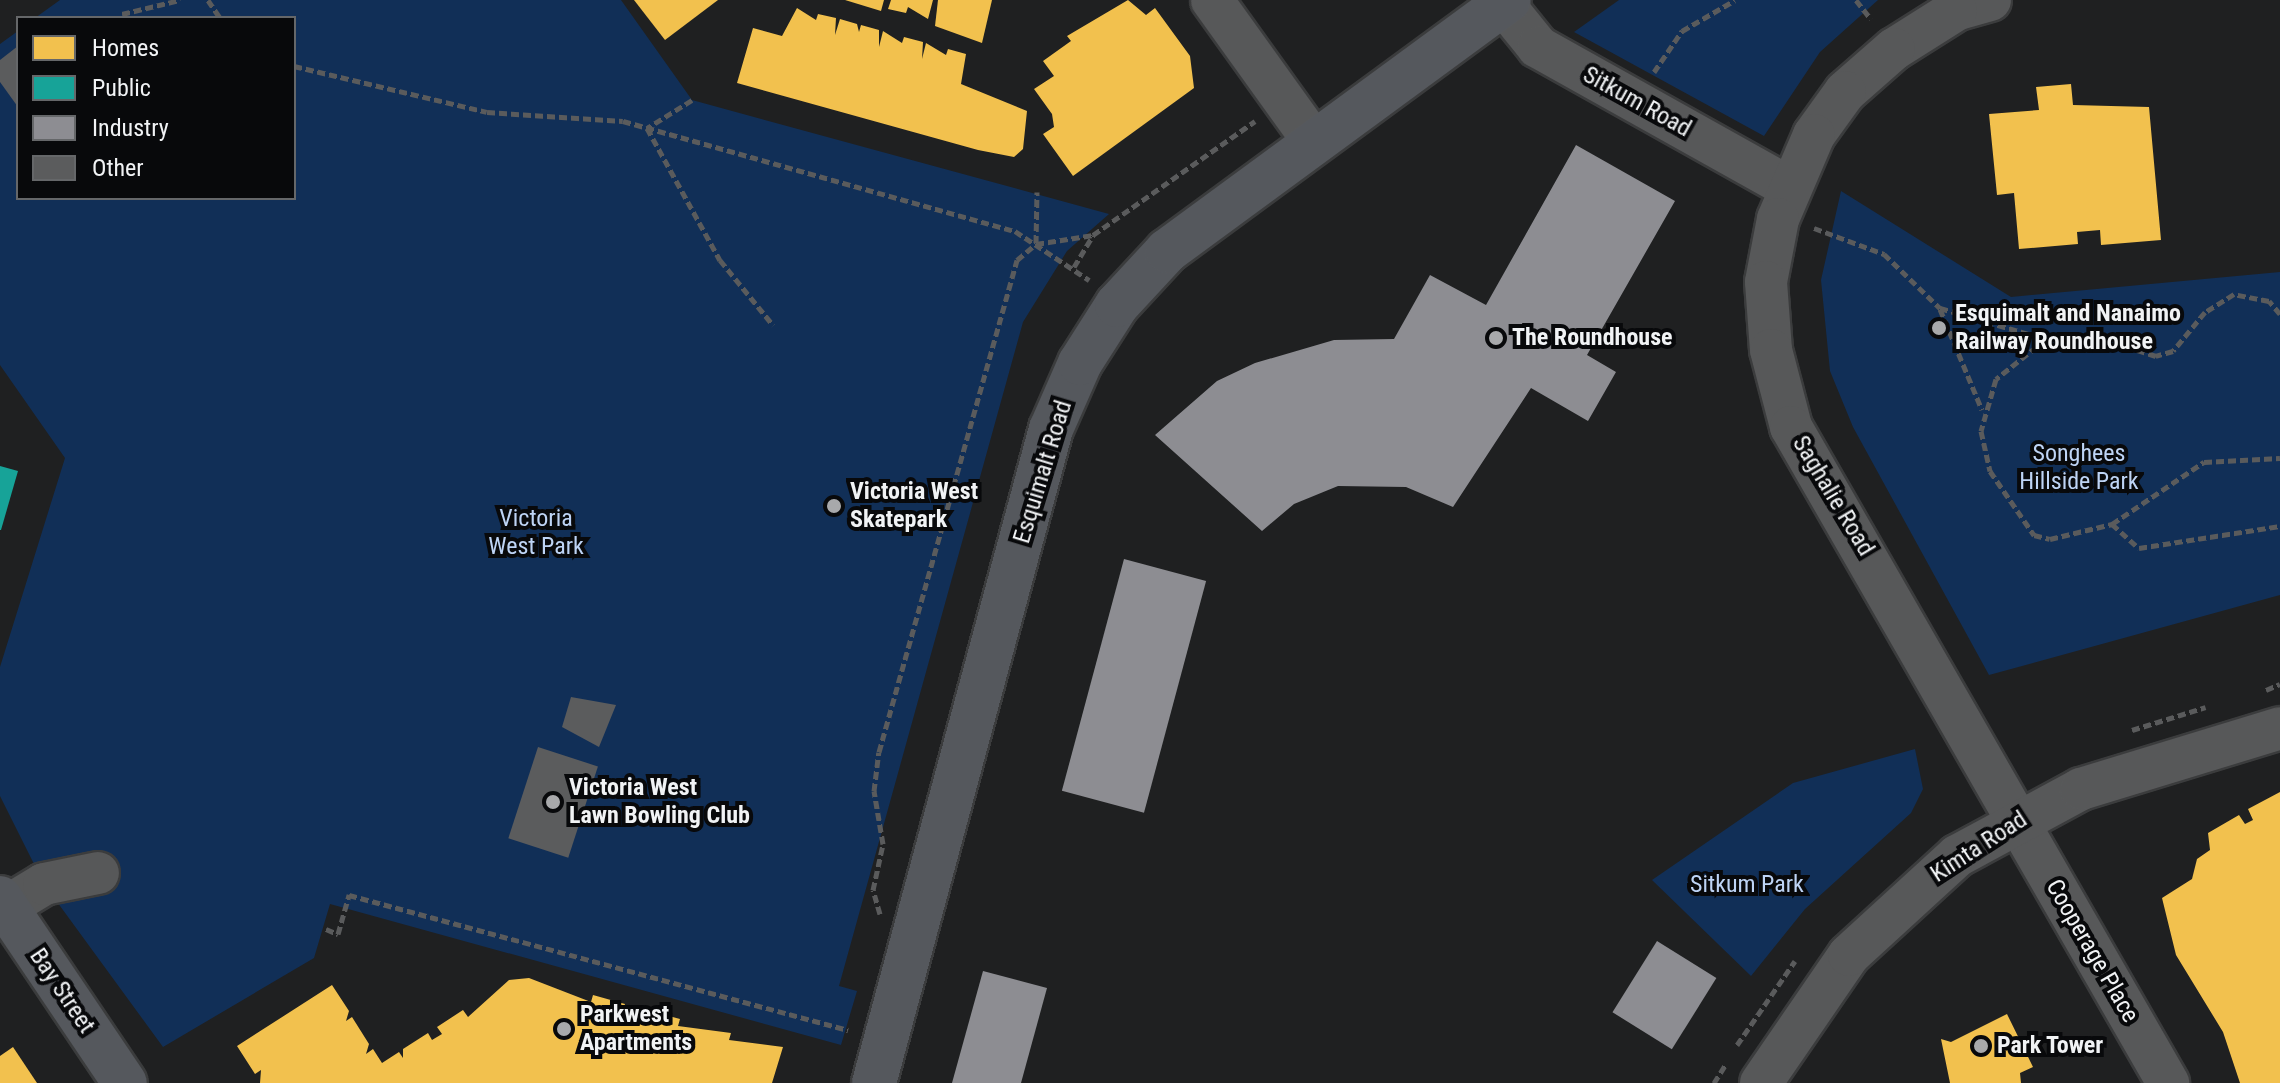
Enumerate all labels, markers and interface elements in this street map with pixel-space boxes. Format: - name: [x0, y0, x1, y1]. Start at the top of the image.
- legend: [16, 16, 296, 200]
- text: Homes: [92, 34, 159, 62]
- street label: Sitkum Road: [1578, 61, 1696, 143]
- text: Public: [92, 74, 151, 102]
- text: Industry: [92, 114, 169, 142]
- text: Other: [92, 154, 144, 182]
- place label: Esquimalt and Nanaimo Railway Roundhouse: [1955, 300, 2181, 356]
- marker: Esquimalt and Nanaimo Railway Roundhouse: [1930, 319, 1948, 337]
- place label: The Roundhouse: [1512, 324, 1673, 352]
- marker: The Roundhouse: [1487, 329, 1505, 347]
- street label: Esquimalt Road: [1008, 397, 1078, 547]
- street label: Saghalie Road: [1786, 431, 1880, 561]
- park label: Songhees Hillside Park: [2019, 440, 2139, 496]
- place label: Victoria West Skatepark: [850, 478, 978, 534]
- marker: Victoria West Skatepark: [825, 497, 843, 515]
- park label: Victoria West Park: [488, 505, 584, 561]
- place label: Victoria West Lawn Bowling Club: [569, 774, 750, 830]
- marker: Victoria West Lawn Bowling Club: [544, 793, 562, 811]
- street label: Kimta Road: [1925, 805, 2033, 889]
- park label: Sitkum Park: [1690, 871, 1804, 899]
- street label: Cooperage Place: [2039, 874, 2145, 1028]
- street label: Bay Street: [23, 943, 101, 1039]
- place label: Parkwest Apartments: [580, 1001, 692, 1057]
- marker: Parkwest Apartments: [555, 1020, 573, 1038]
- place label: Park Tower: [1997, 1032, 2104, 1060]
- marker: Park Tower: [1972, 1037, 1990, 1055]

